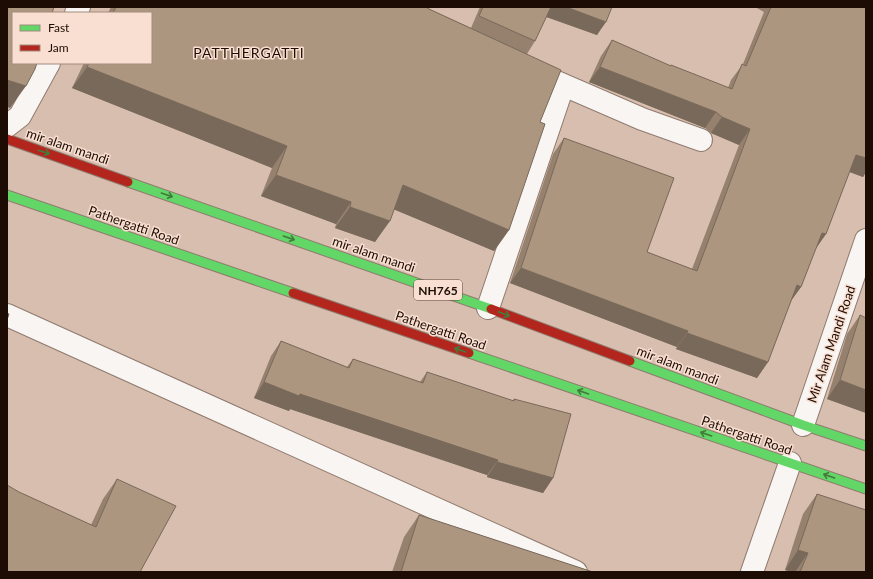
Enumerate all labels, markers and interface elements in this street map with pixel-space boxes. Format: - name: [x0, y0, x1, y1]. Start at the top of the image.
- legend: [12, 12, 152, 64]
- text: Fast: [48, 20, 70, 35]
- text: Jam: [48, 40, 69, 55]
- district label: PATTHERGATTI: [193, 44, 305, 61]
- street label: mir alam mandi: [25, 124, 111, 168]
- one-way arrow: [38, 148, 50, 156]
- one-way arrow: [160, 191, 172, 199]
- street label: Pathergatti Road: [87, 202, 181, 248]
- street label: mir alam mandi: [331, 232, 417, 276]
- one-way arrow: [283, 234, 295, 242]
- road number: NH765: [414, 280, 462, 300]
- street label: Mir Alam Mandi Road: [803, 283, 859, 405]
- street label: Pathergatti Road: [394, 307, 488, 353]
- one-way arrow: [498, 310, 510, 318]
- street label: mir alam mandi: [635, 342, 721, 388]
- one-way arrow: [454, 346, 467, 353]
- one-way arrow: [577, 388, 590, 395]
- street label: Pathergatti Road: [700, 412, 794, 458]
- one-way arrow: [700, 430, 712, 438]
- one-way arrow: [823, 472, 835, 480]

